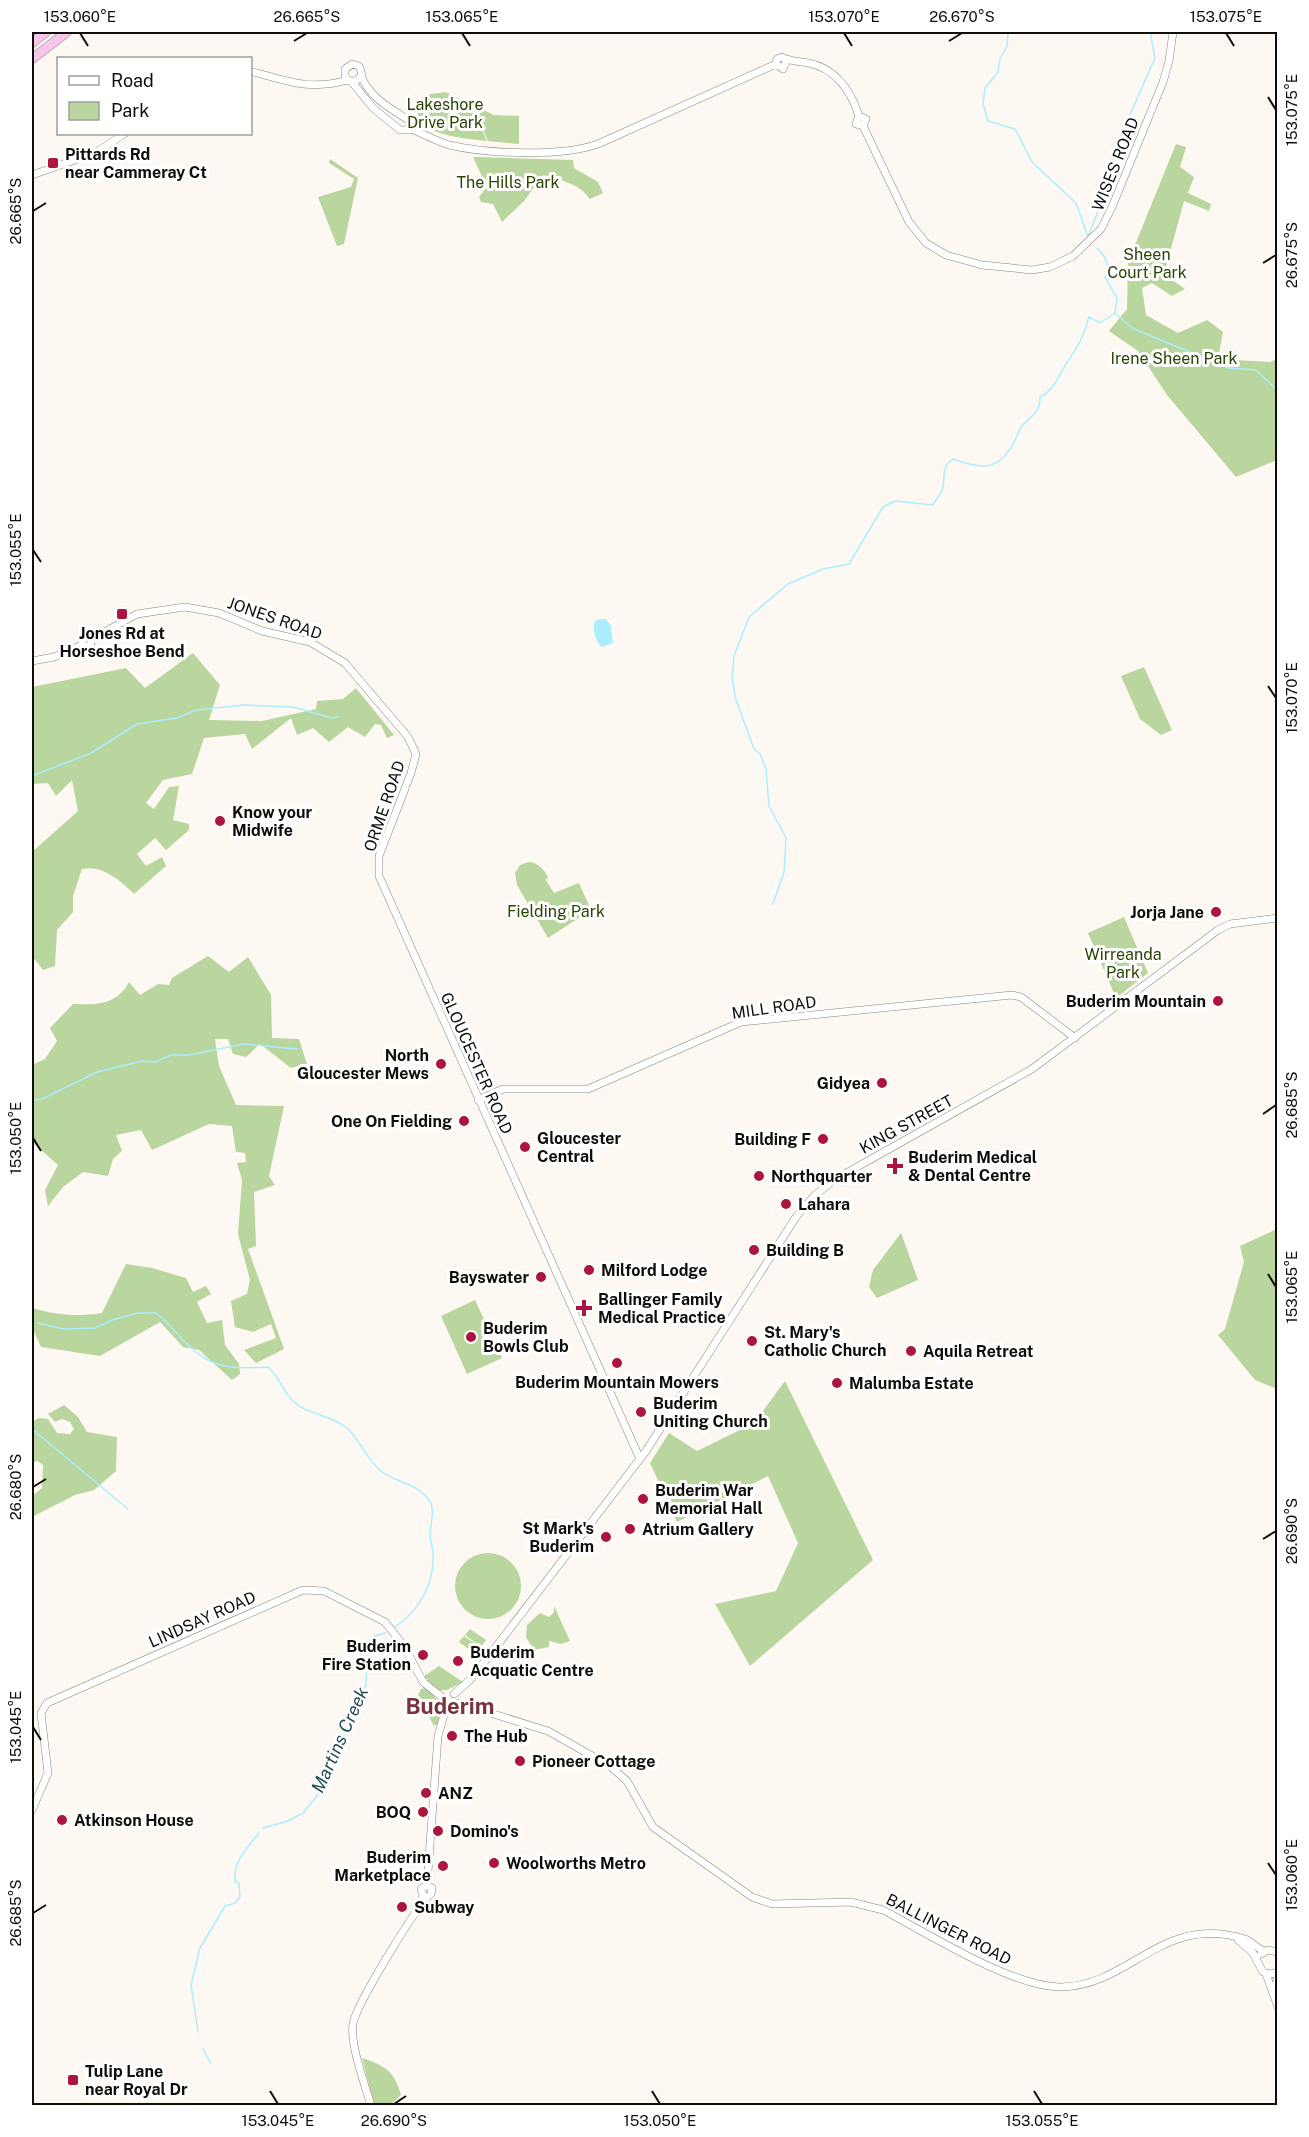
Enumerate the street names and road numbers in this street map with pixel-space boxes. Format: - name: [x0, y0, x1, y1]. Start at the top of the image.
- street label: WISES ROAD: [1088, 115, 1143, 214]
- street label: JONES ROAD: [225, 593, 325, 644]
- street label: ORME ROAD: [360, 758, 409, 854]
- street label: GLOUCESTER ROAD: [437, 989, 516, 1137]
- street label: MILL ROAD: [730, 992, 818, 1023]
- street label: KING STREET: [856, 1091, 957, 1158]
- street label: LINDSAY ROAD: [146, 1587, 259, 1652]
- street label: BALLINGER ROAD: [883, 1890, 1015, 1969]

